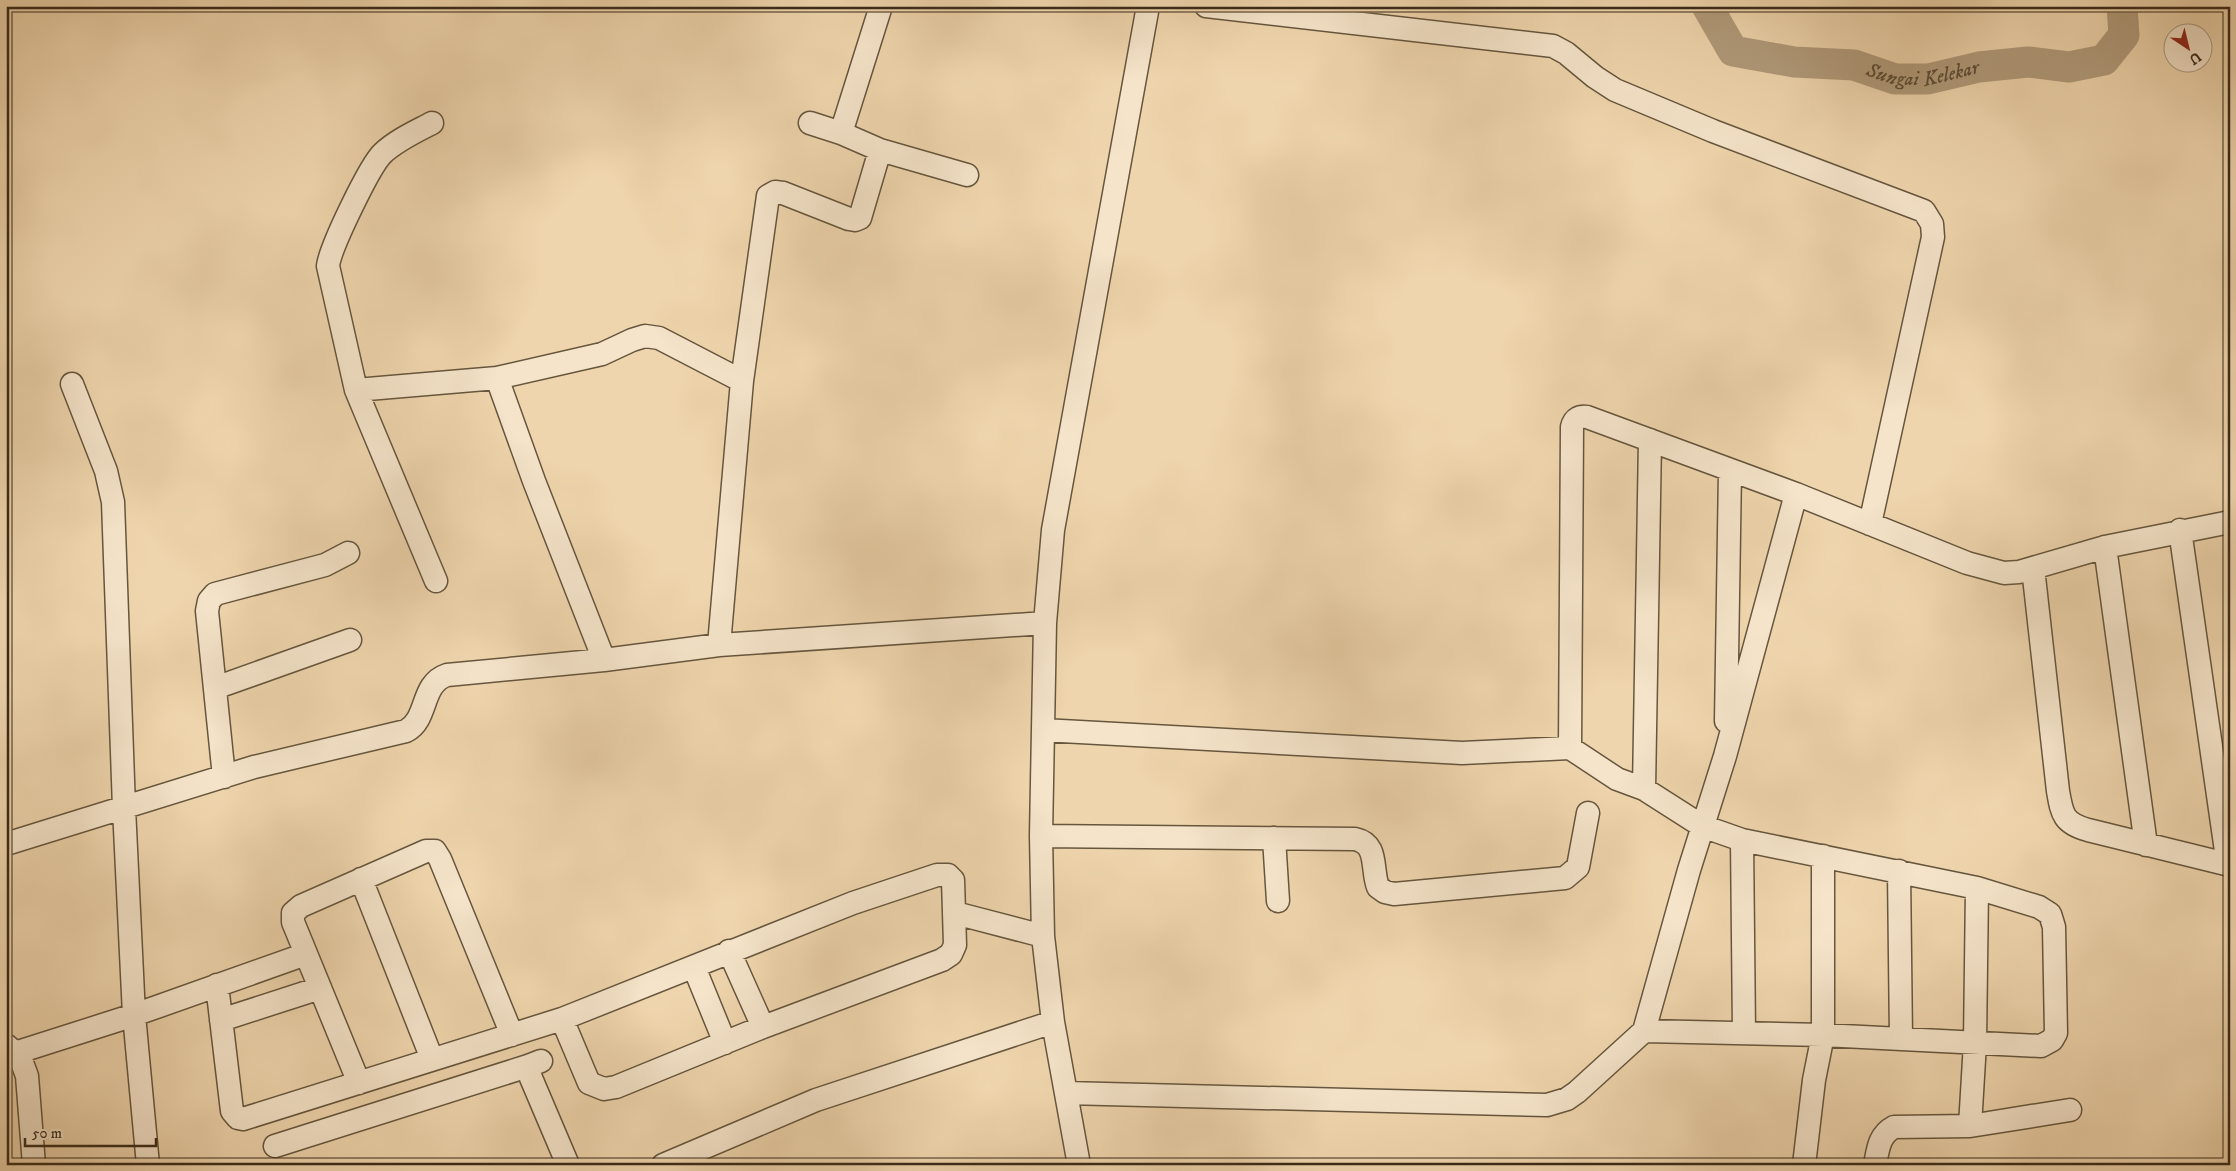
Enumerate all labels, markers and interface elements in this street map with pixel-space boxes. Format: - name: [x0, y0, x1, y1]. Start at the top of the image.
- north arrow: [2164, 22, 2214, 72]
- text: U: [2185, 47, 2204, 68]
- water label: Sungai Kelekar: [1862, 55, 1983, 92]
- scale bar: [25, 1116, 156, 1148]
- text: 50 m: [32, 1124, 62, 1143]

